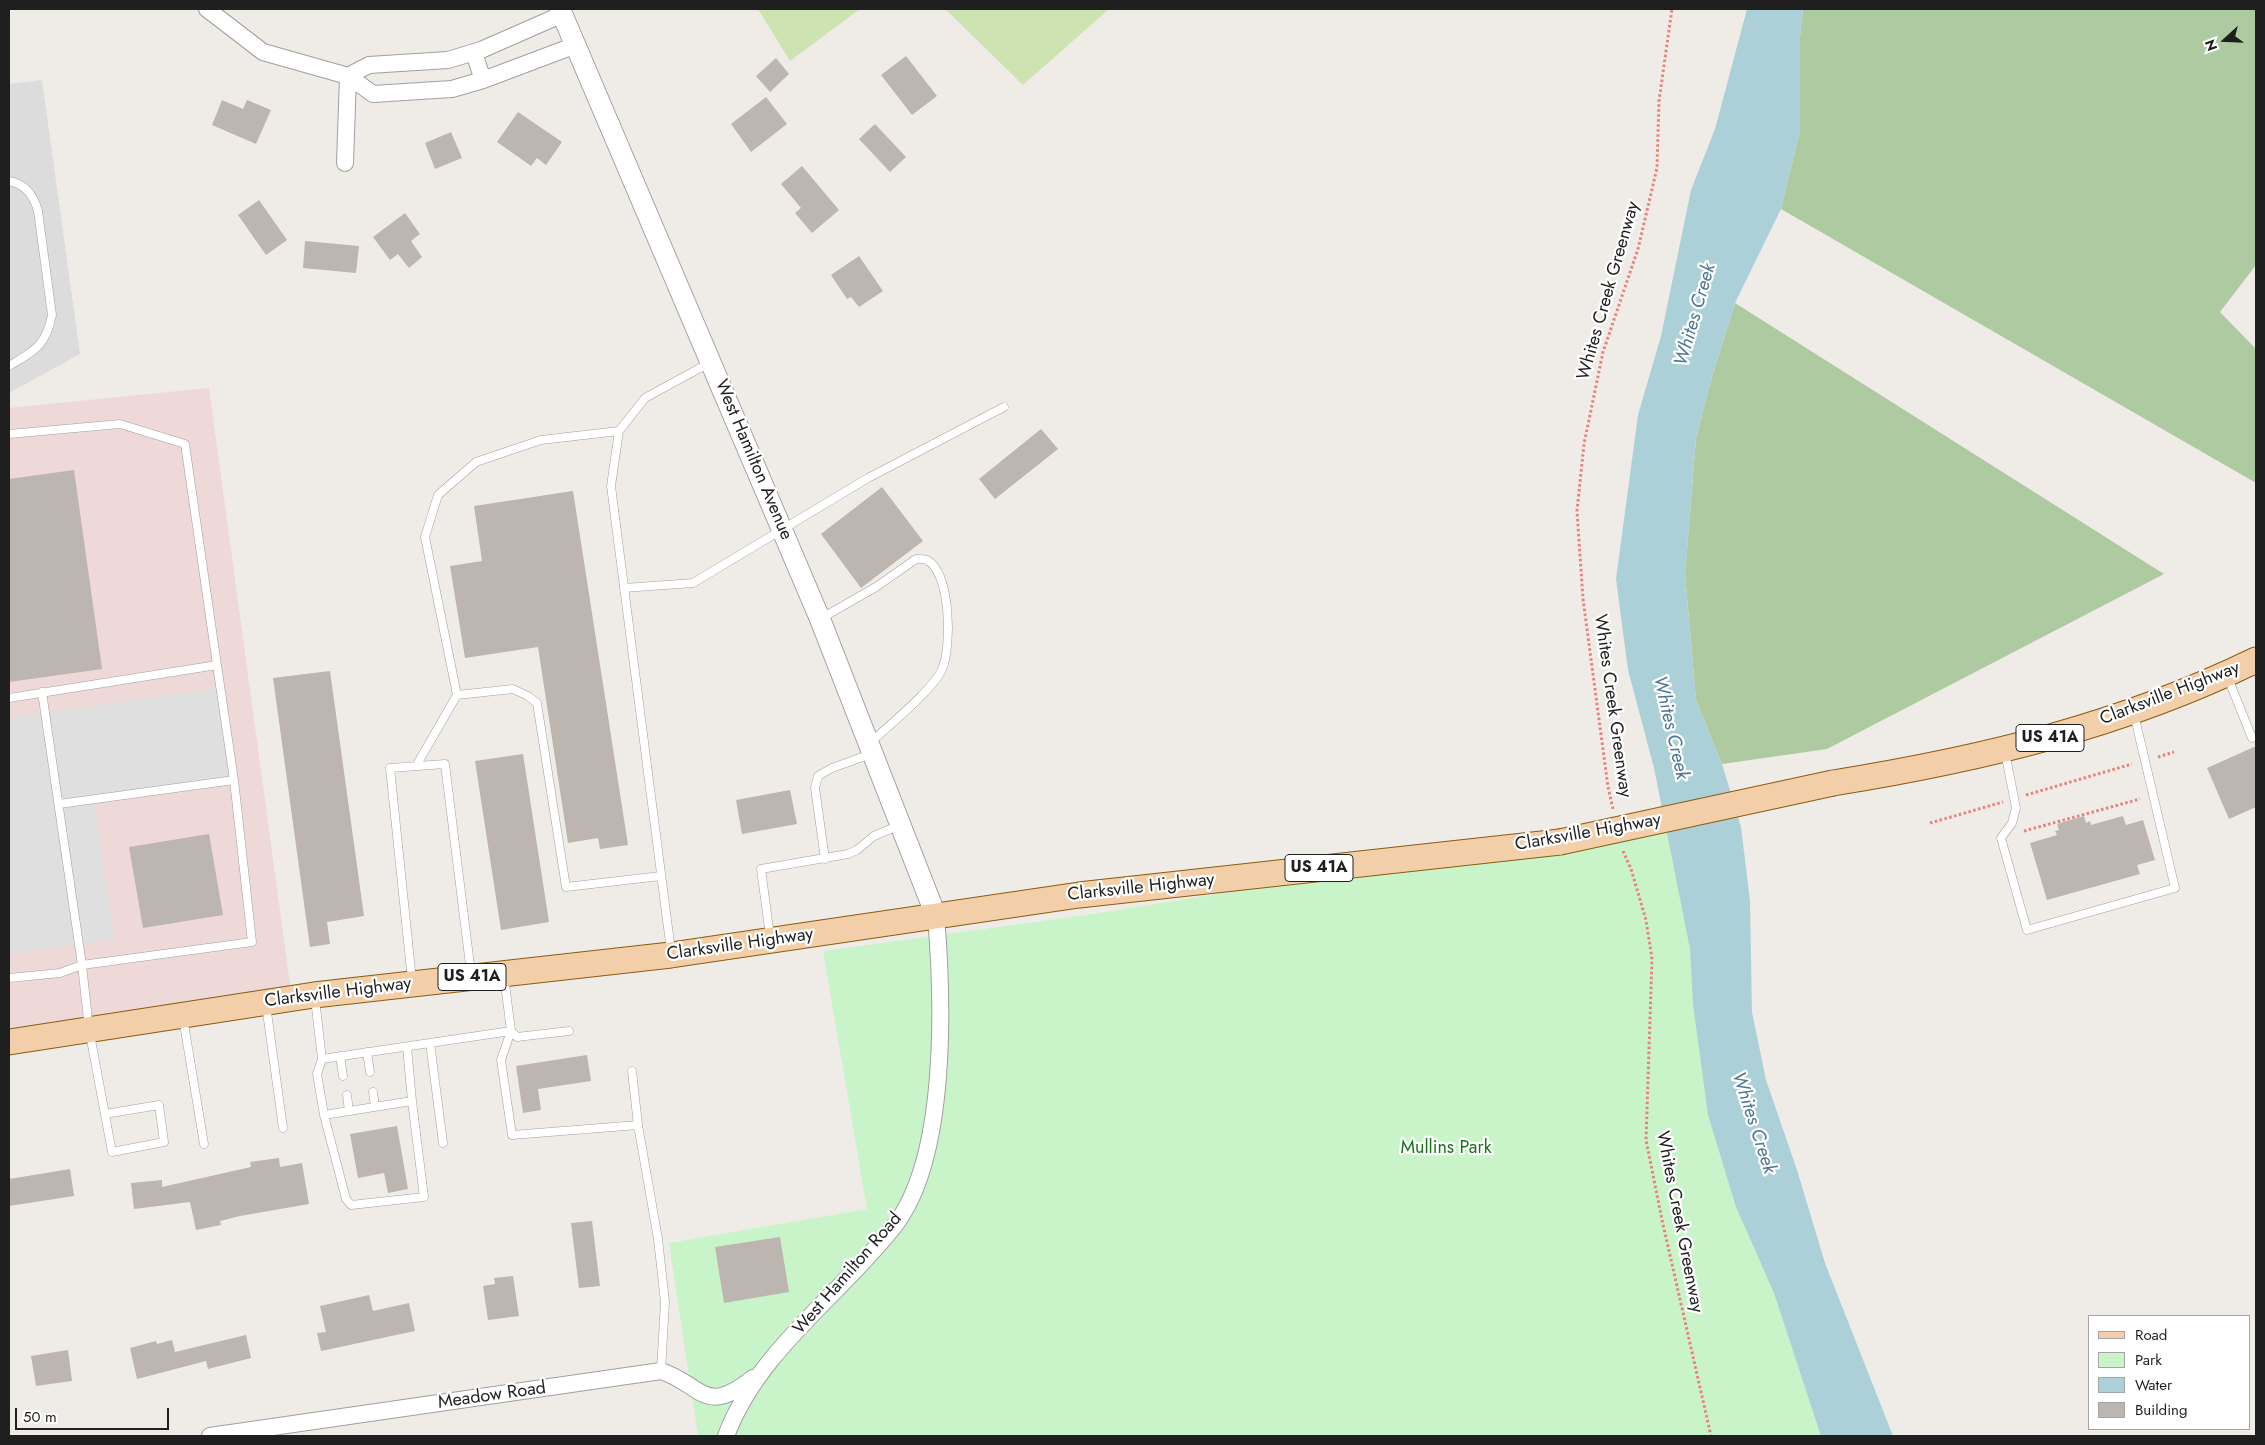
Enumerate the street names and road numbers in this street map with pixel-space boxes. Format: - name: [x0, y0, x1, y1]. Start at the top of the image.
- street label: Whites Creek Greenway: [1573, 199, 1645, 383]
- street label: West Hamilton Avenue: [709, 377, 797, 543]
- street label: Whites Creek Greenway: [1588, 613, 1636, 799]
- street label: Clarksville Highway: [2097, 657, 2243, 731]
- road number: US 41A: [2016, 724, 2084, 751]
- street label: Clarksville Highway: [1513, 810, 1663, 856]
- road number: US 41A: [1285, 854, 1353, 881]
- street label: Clarksville Highway: [1066, 870, 1216, 906]
- street label: Clarksville Highway: [665, 924, 815, 966]
- road number: US 41A: [438, 964, 506, 990]
- street label: Clarksville Highway: [263, 973, 413, 1013]
- street label: Whites Creek Greenway: [1651, 1129, 1707, 1315]
- street label: West Hamilton Road: [789, 1208, 907, 1340]
- street label: Meadow Road: [437, 1378, 547, 1414]

